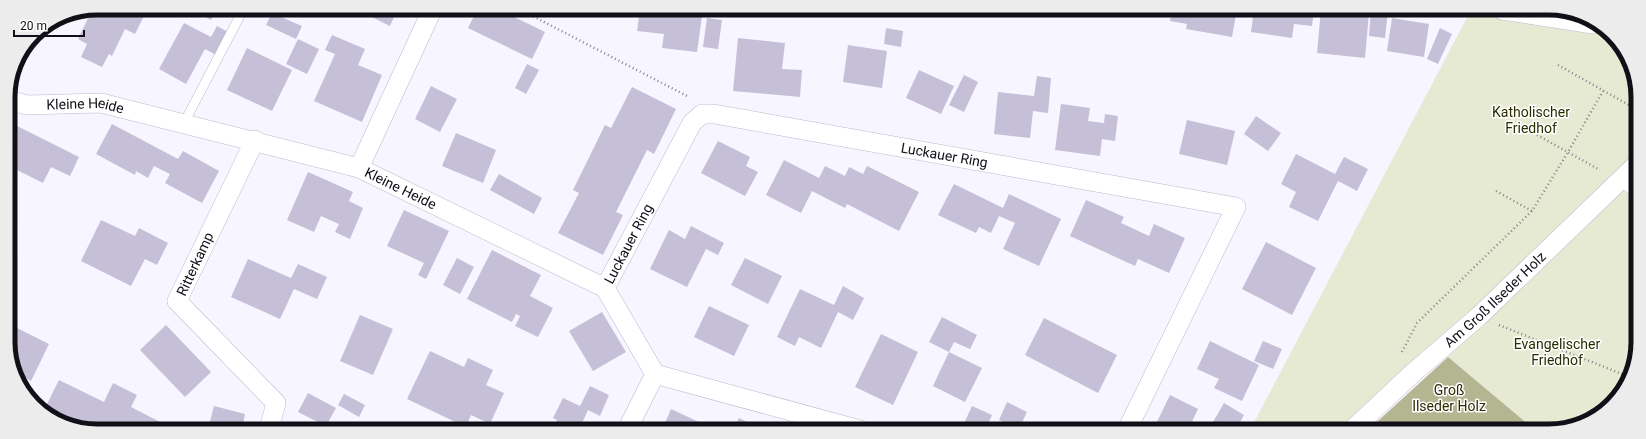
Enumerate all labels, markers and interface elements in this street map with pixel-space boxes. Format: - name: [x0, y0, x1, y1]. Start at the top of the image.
- scale bar: [14, 12, 84, 38]
- text: 20 m: [20, 19, 47, 33]
- street label: Kleine Heide: [46, 95, 126, 116]
- park label: Katholischer Friedhof: [1492, 104, 1570, 136]
- street label: Luckauer Ring: [900, 139, 989, 171]
- street label: Kleine Heide: [362, 164, 439, 213]
- street label: Luckauer Ring: [601, 201, 656, 286]
- street label: Ritterkamp: [173, 230, 217, 298]
- street label: Am Groß Ilseder Holz: [1441, 248, 1549, 350]
- park label: Evangelischer Friedhof: [1514, 336, 1600, 368]
- park label: Groß Ilseder Holz: [1412, 382, 1486, 414]

